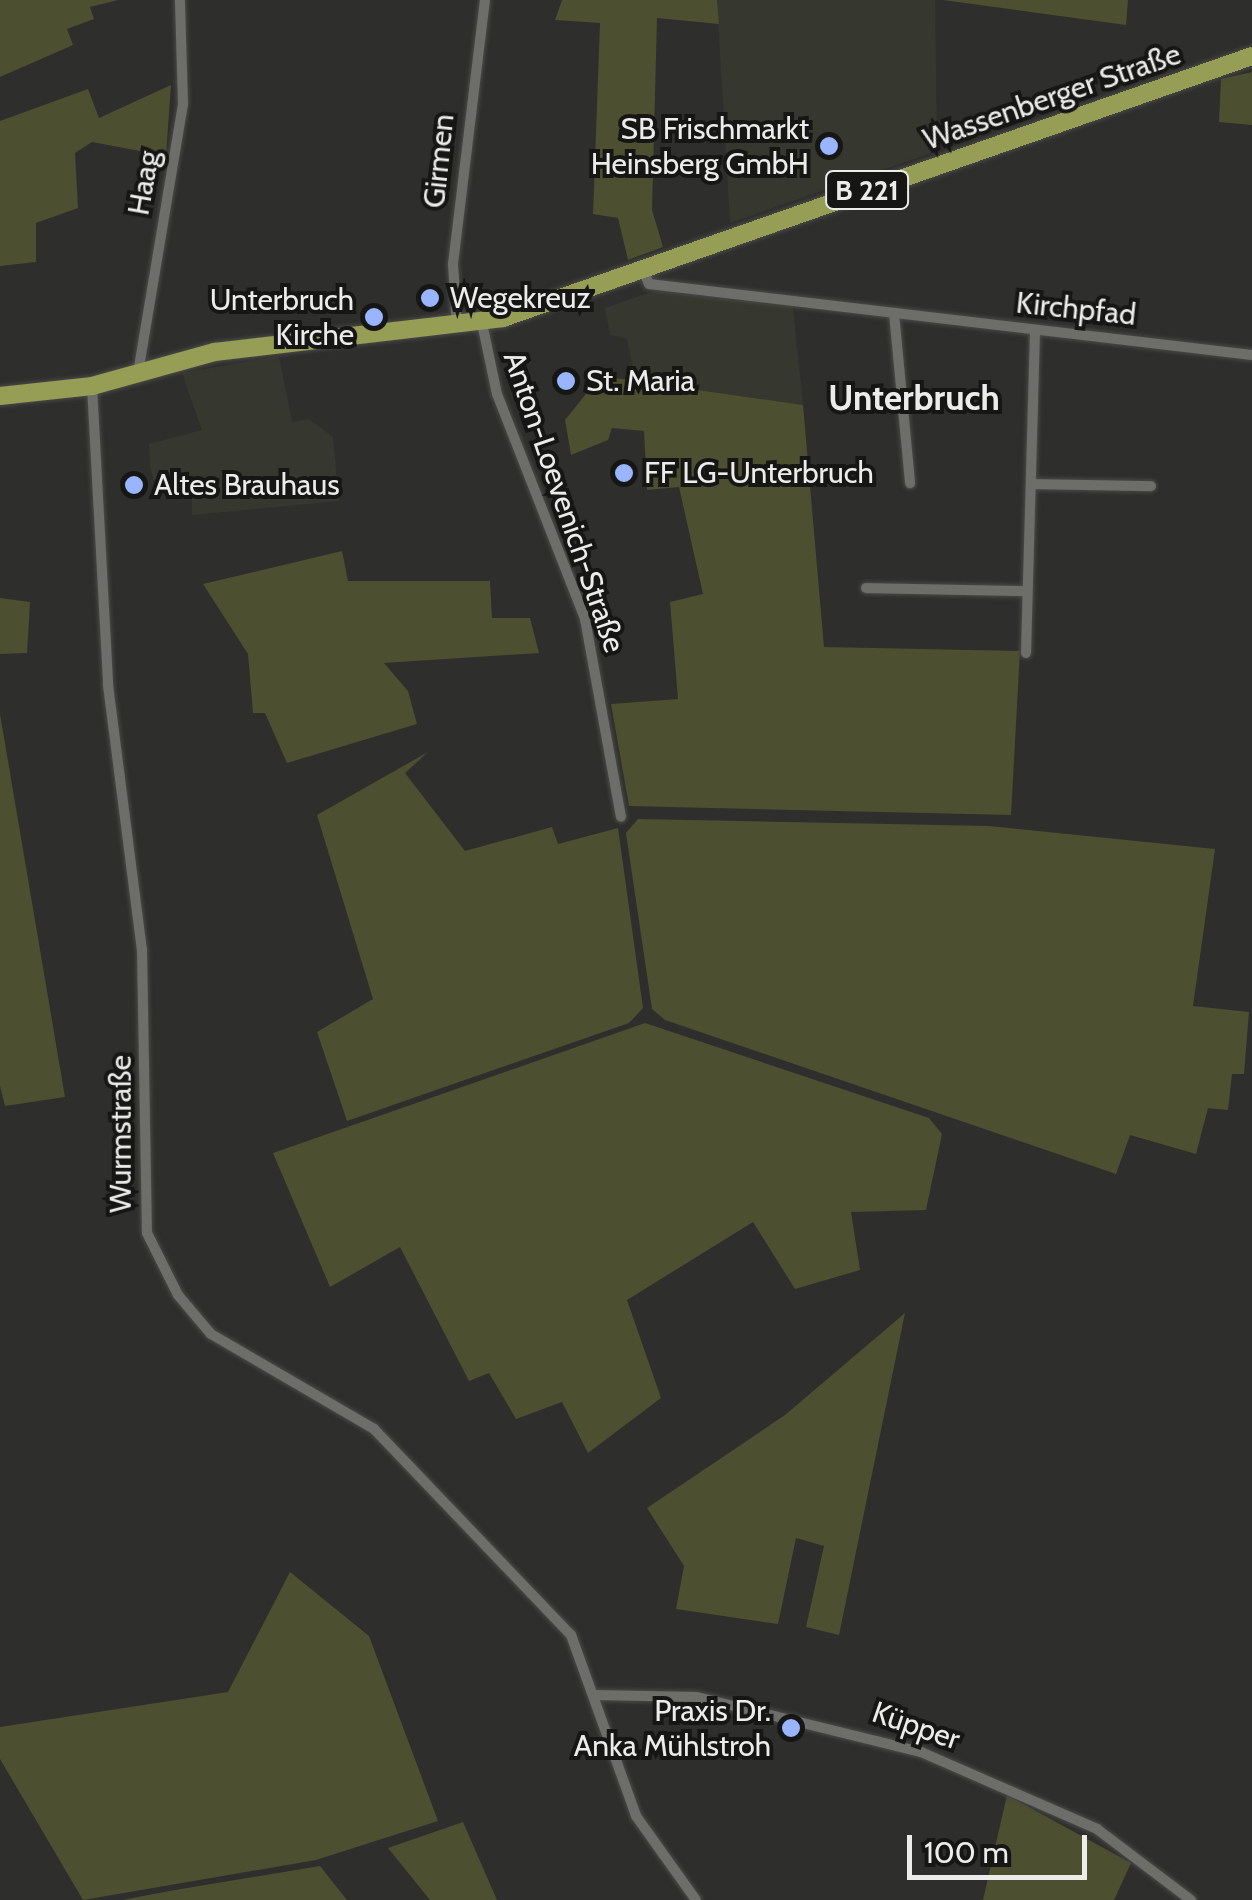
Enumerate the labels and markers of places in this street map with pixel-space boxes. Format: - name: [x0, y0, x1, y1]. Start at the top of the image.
- place label: SB Frischmarkt Heinsberg GmbH: [591, 111, 809, 182]
- marker: SB Frischmarkt Heinsberg GmbH: [818, 135, 840, 157]
- place label: Wegekreuz: [450, 280, 591, 316]
- place label: Unterbruch Kirche: [210, 282, 354, 352]
- marker: Wegekreuz: [419, 287, 441, 309]
- marker: Unterbruch Kirche: [363, 306, 385, 328]
- place label: St. Maria: [586, 363, 695, 399]
- marker: St. Maria: [555, 370, 577, 392]
- place label: FF LG-Unterbruch: [644, 455, 874, 491]
- marker: FF LG-Unterbruch: [613, 462, 635, 484]
- place label: Altes Brauhaus: [154, 467, 340, 503]
- marker: Altes Brauhaus: [123, 474, 145, 496]
- place label: Praxis Dr. Anka Mühlstroh: [574, 1693, 771, 1764]
- marker: Praxis Dr. Anka Mühlstroh: [780, 1717, 802, 1739]

